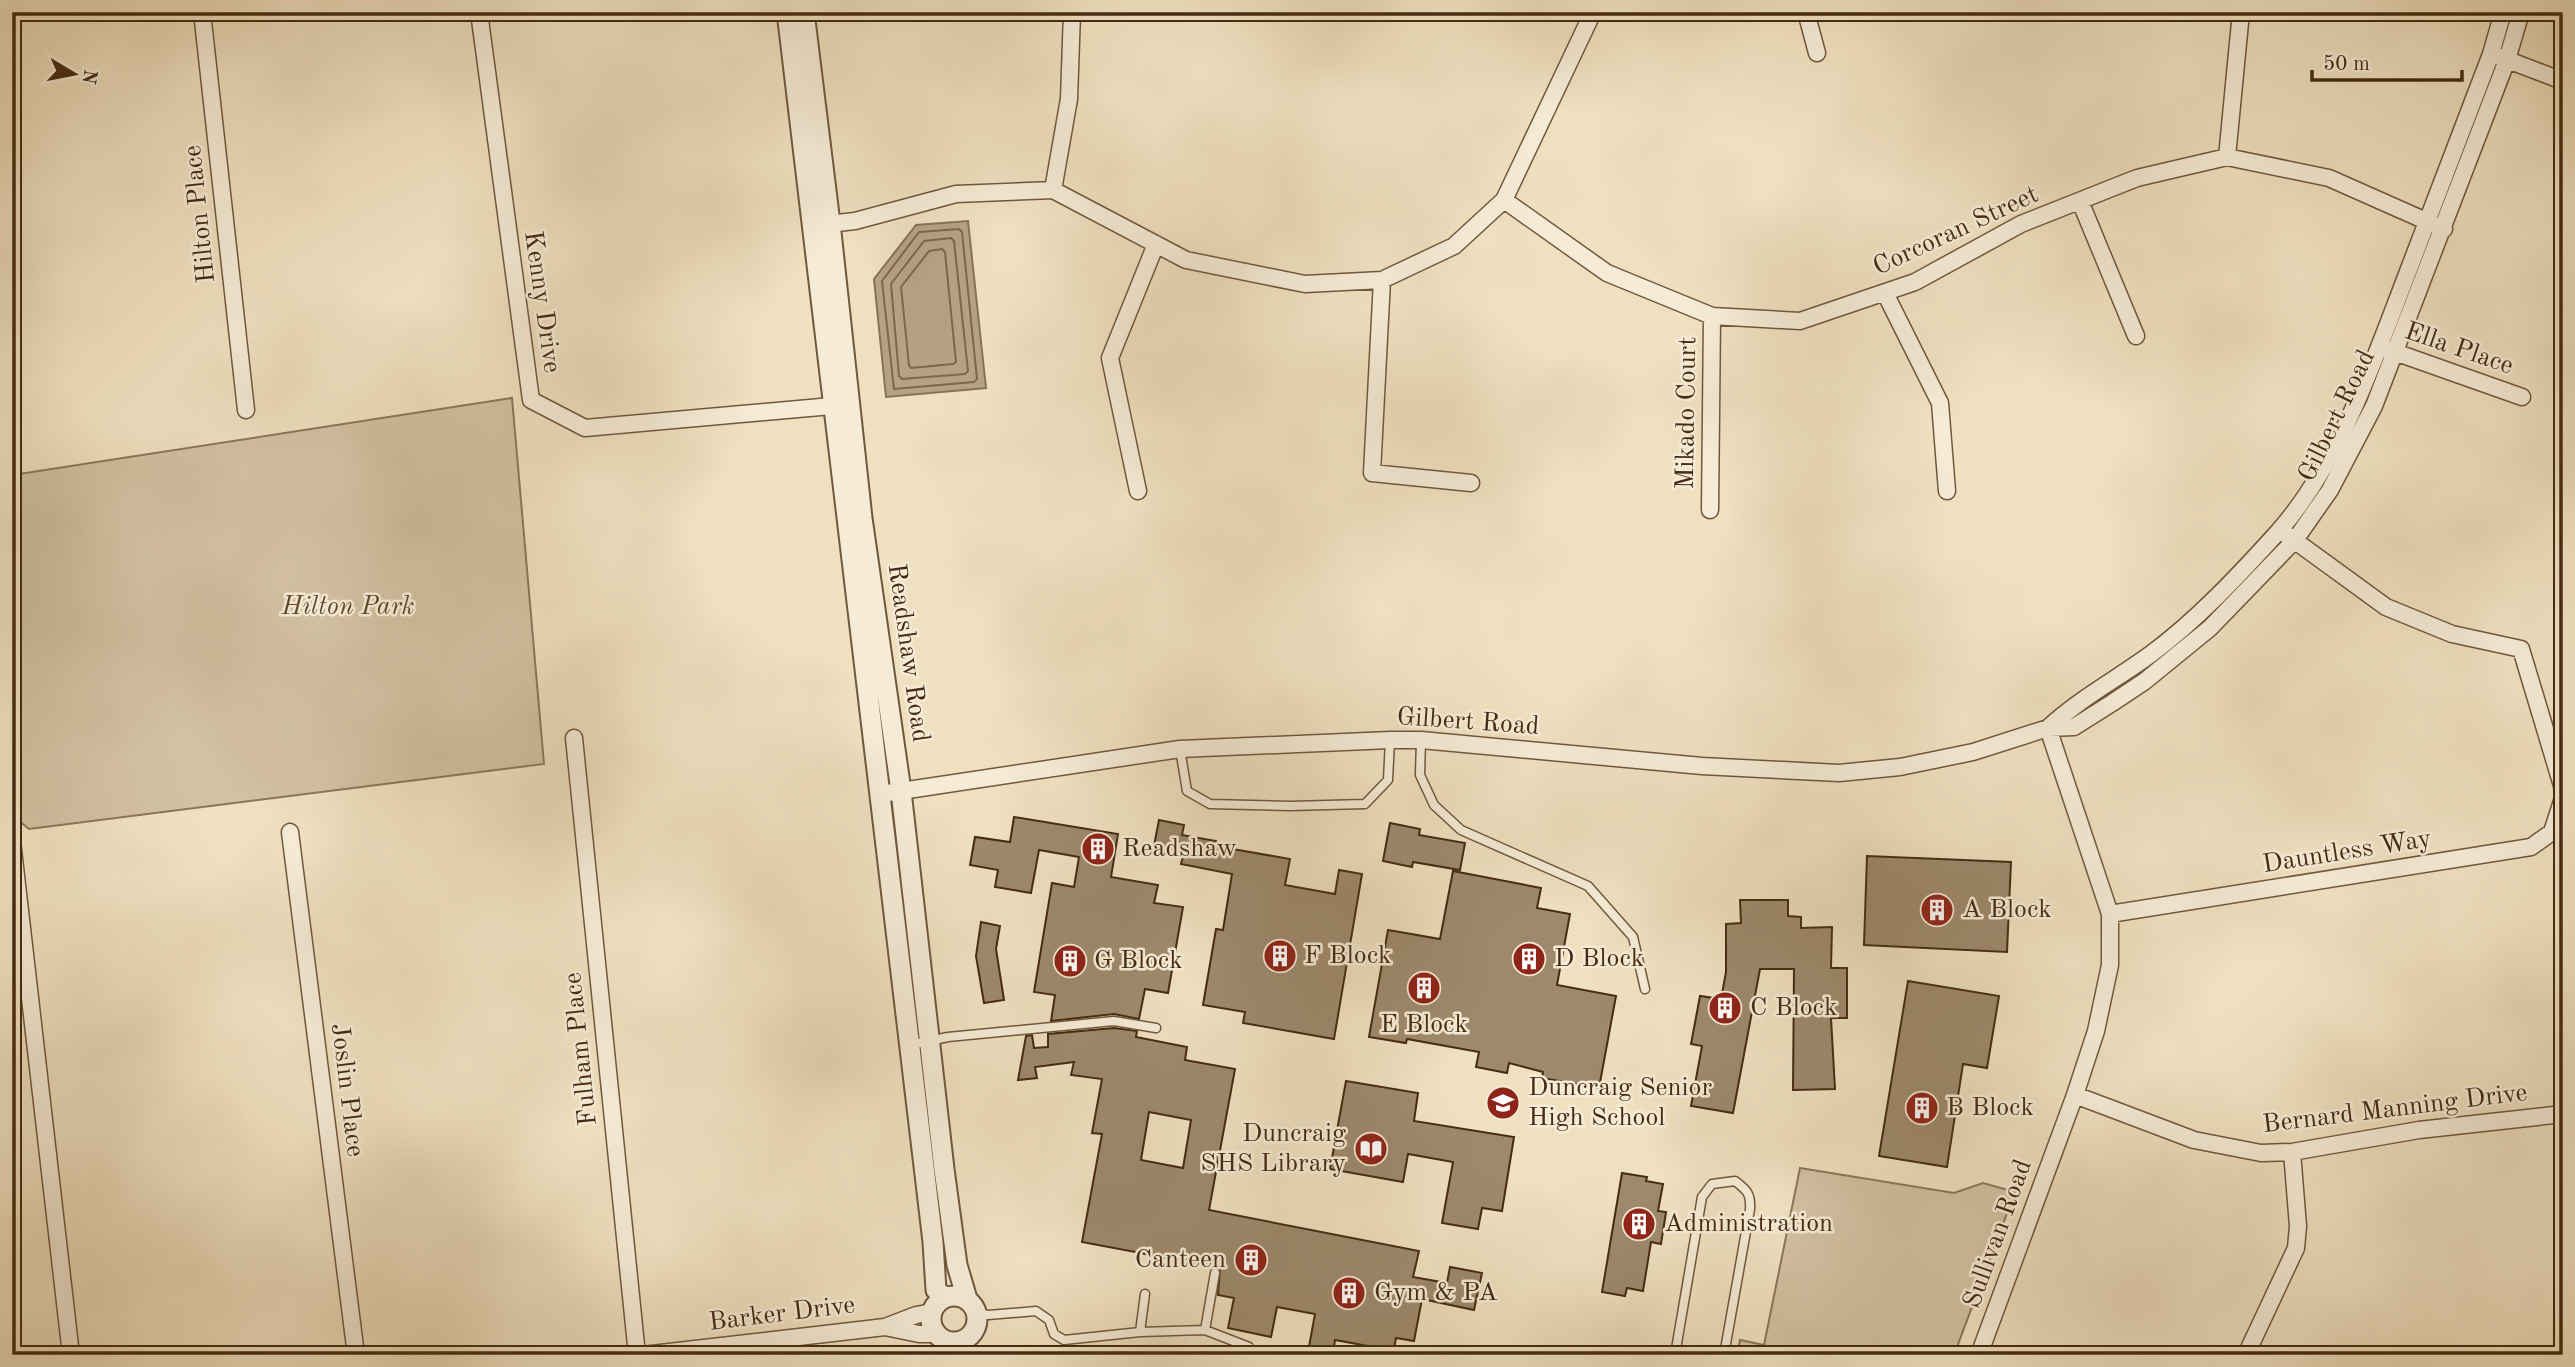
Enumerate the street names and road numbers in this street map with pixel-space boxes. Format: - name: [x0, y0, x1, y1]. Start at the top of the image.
- street label: Hilton Place: [180, 144, 220, 284]
- street label: Corcoran Street: [1869, 181, 2043, 281]
- street label: Kenny Drive: [519, 229, 565, 375]
- street label: Ella Place: [2401, 318, 2517, 380]
- street label: Mikado Court: [1673, 336, 1701, 490]
- street label: Gilbert Road: [2294, 346, 2380, 486]
- street label: Readshaw Road: [883, 562, 933, 744]
- street label: Gilbert Road: [1396, 704, 1540, 740]
- street label: Dauntless Way: [2261, 826, 2434, 878]
- street label: Fulham Place: [560, 971, 602, 1127]
- street label: Joslin Place: [326, 1022, 368, 1158]
- street label: Bernard Manning Drive: [2261, 1080, 2529, 1138]
- street label: Sullivan Road: [1959, 1156, 2037, 1312]
- street label: Barker Drive: [707, 1292, 857, 1336]

